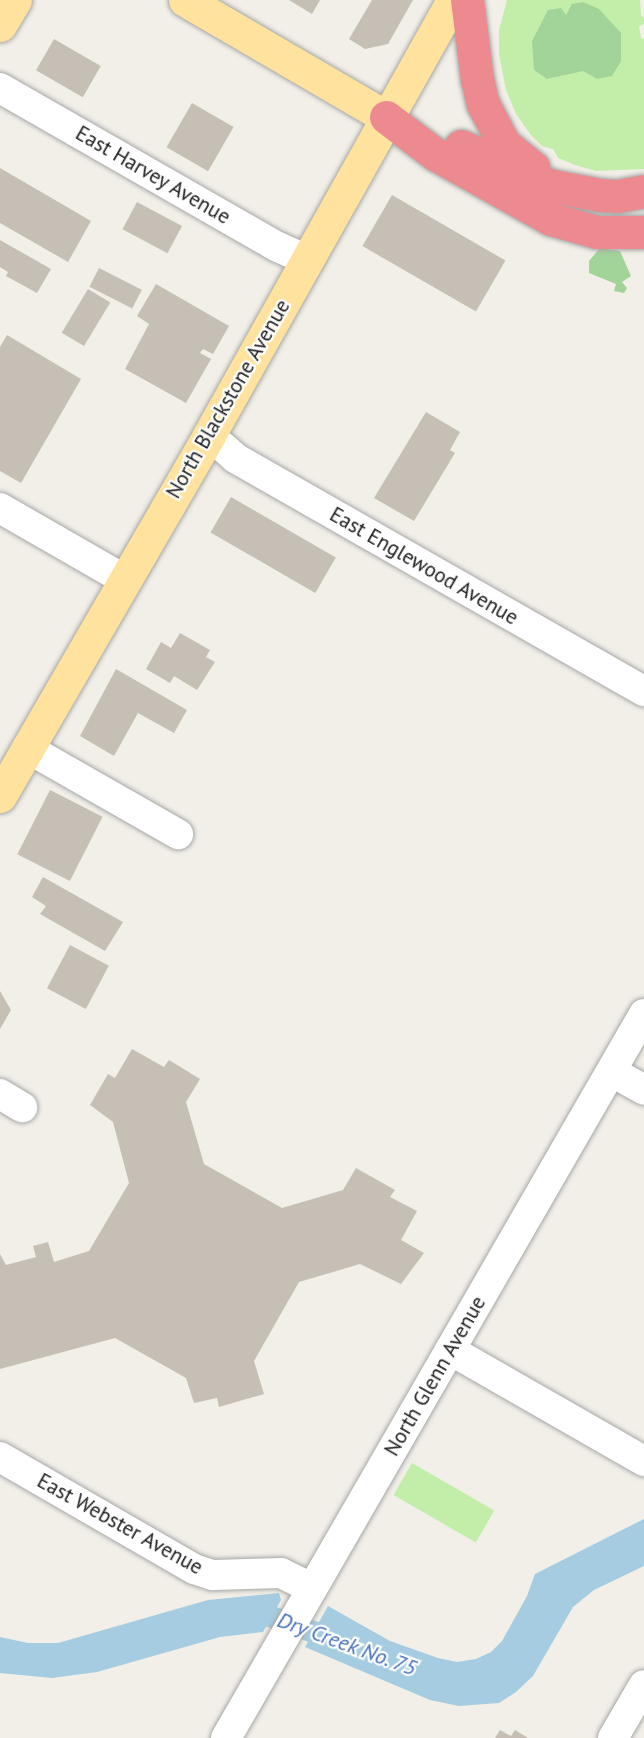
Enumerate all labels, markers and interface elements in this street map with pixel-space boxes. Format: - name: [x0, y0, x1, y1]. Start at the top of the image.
- street label: East Harvey Avenue: [70, 120, 236, 230]
- street label: North Blackstone Avenue: [161, 295, 295, 503]
- street label: East Englewood Avenue: [325, 502, 523, 630]
- street label: North Glenn Avenue: [379, 1291, 491, 1461]
- street label: East Webster Avenue: [32, 1468, 208, 1580]
- water label: Dry Creek No. 75: [272, 1606, 422, 1682]

